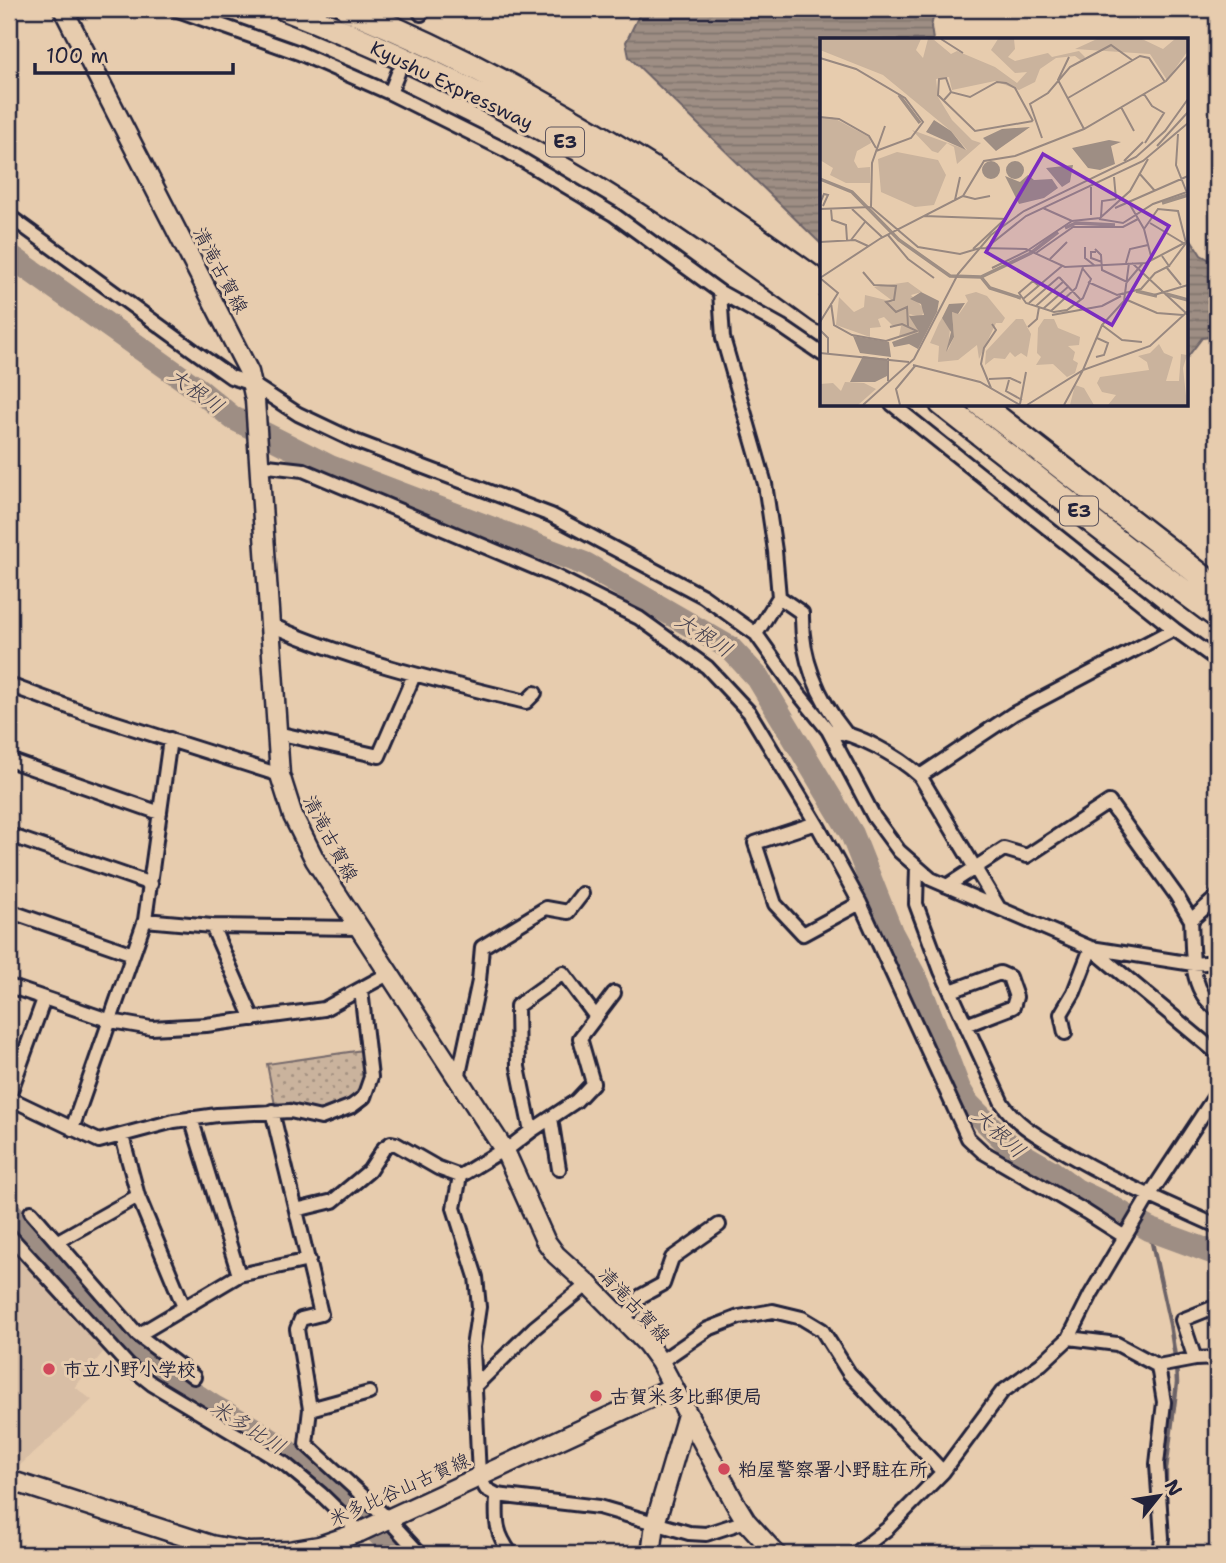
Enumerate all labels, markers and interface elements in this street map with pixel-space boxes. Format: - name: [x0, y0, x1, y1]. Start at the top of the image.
- scale bar: [35, 32, 233, 76]
- street label: Kyushu Expressway: [366, 35, 537, 136]
- inset map: [820, 38, 1188, 406]
- text: 100 m: [46, 42, 109, 70]
- road number: E3: [546, 127, 584, 156]
- street label: 清滝古賀線: [187, 222, 254, 318]
- water label: 大根川: [162, 361, 230, 421]
- road number: E3: [1060, 496, 1098, 526]
- water label: 大根川: [670, 606, 738, 664]
- street label: 清滝古賀線: [297, 790, 364, 886]
- water label: 大根川: [966, 1102, 1032, 1164]
- street label: 清滝古賀線: [593, 1262, 676, 1349]
- place label: 市立小野小学校: [63, 1357, 196, 1382]
- marker: 市立小野小学校: [41, 1361, 57, 1377]
- place label: 古賀米多比郵便局: [610, 1384, 762, 1409]
- marker: 古賀米多比郵便局: [588, 1388, 604, 1404]
- water label: 米多比川: [205, 1393, 291, 1461]
- street label: 米多比谷山古賀線: [325, 1447, 474, 1532]
- place label: 粕屋警察署小野駐在所: [738, 1457, 928, 1482]
- marker: 粕屋警察署小野駐在所: [716, 1461, 732, 1477]
- north arrow: [1124, 1462, 1194, 1532]
- text: N: [1159, 1475, 1188, 1501]

